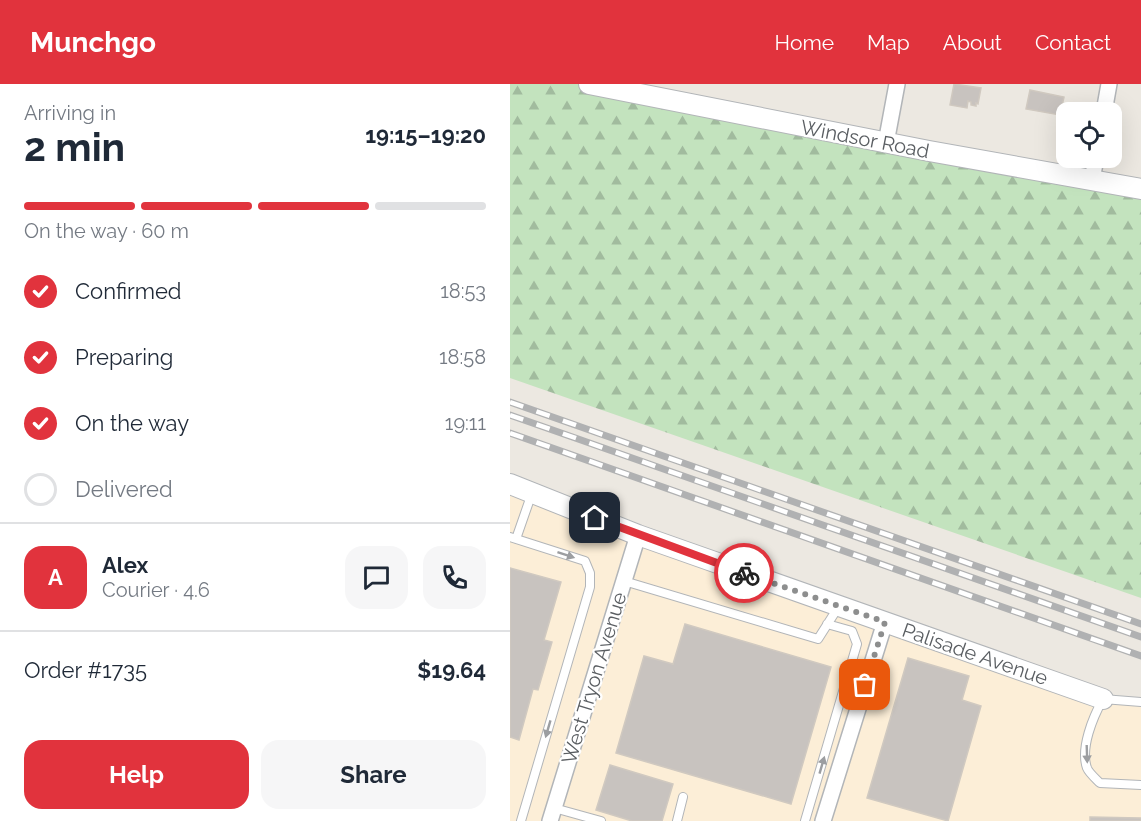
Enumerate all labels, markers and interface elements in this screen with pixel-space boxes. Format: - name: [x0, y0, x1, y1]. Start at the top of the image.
- text: Munchgo: [30, 26, 156, 59]
- text: Home: [775, 30, 834, 55]
- text: Map: [867, 30, 910, 55]
- text: About: [943, 30, 1002, 55]
- text: Contact: [1035, 30, 1111, 55]
- text: Arriving in: [24, 101, 116, 125]
- map controls: [1056, 102, 1122, 168]
- button: locate: [1056, 102, 1122, 168]
- street label: Windsor Road: [799, 115, 931, 163]
- text: 19:15–19:20: [365, 122, 486, 148]
- text: 2 min: [24, 124, 125, 170]
- text: On the way · 60 m: [24, 219, 189, 243]
- icon: check: [24, 275, 57, 308]
- text: Confirmed: [75, 278, 182, 304]
- text: 18:53: [440, 279, 486, 303]
- icon: check: [24, 341, 57, 374]
- text: Preparing: [75, 344, 173, 370]
- text: 18:58: [439, 345, 486, 369]
- icon: check: [24, 407, 57, 440]
- text: On the way: [75, 410, 189, 436]
- text: 19:11: [445, 411, 486, 435]
- text: Delivered: [75, 476, 173, 502]
- pin: [569, 492, 620, 543]
- icon: home: [578, 501, 611, 534]
- courier: [714, 543, 774, 603]
- button: chat: [345, 546, 408, 609]
- button: phone: [423, 546, 486, 609]
- one-way arrow: [557, 551, 575, 560]
- text: Alex: [102, 552, 148, 578]
- icon: bike: [728, 557, 761, 590]
- text: A: [48, 564, 63, 590]
- text: Courier · 4.6: [102, 578, 210, 602]
- street label: West Tryon Avenue: [556, 589, 632, 767]
- street label: Palisade Avenue: [899, 618, 1051, 690]
- text: Order #1735: [24, 657, 147, 683]
- text: $19.64: [417, 657, 486, 683]
- pin: [839, 659, 890, 710]
- icon: bag: [848, 668, 881, 701]
- one-way arrow: [543, 720, 552, 738]
- button: Help: [24, 740, 249, 809]
- button: Share: [261, 740, 486, 809]
- one-way arrow: [1082, 745, 1091, 764]
- one-way arrow: [818, 756, 827, 774]

